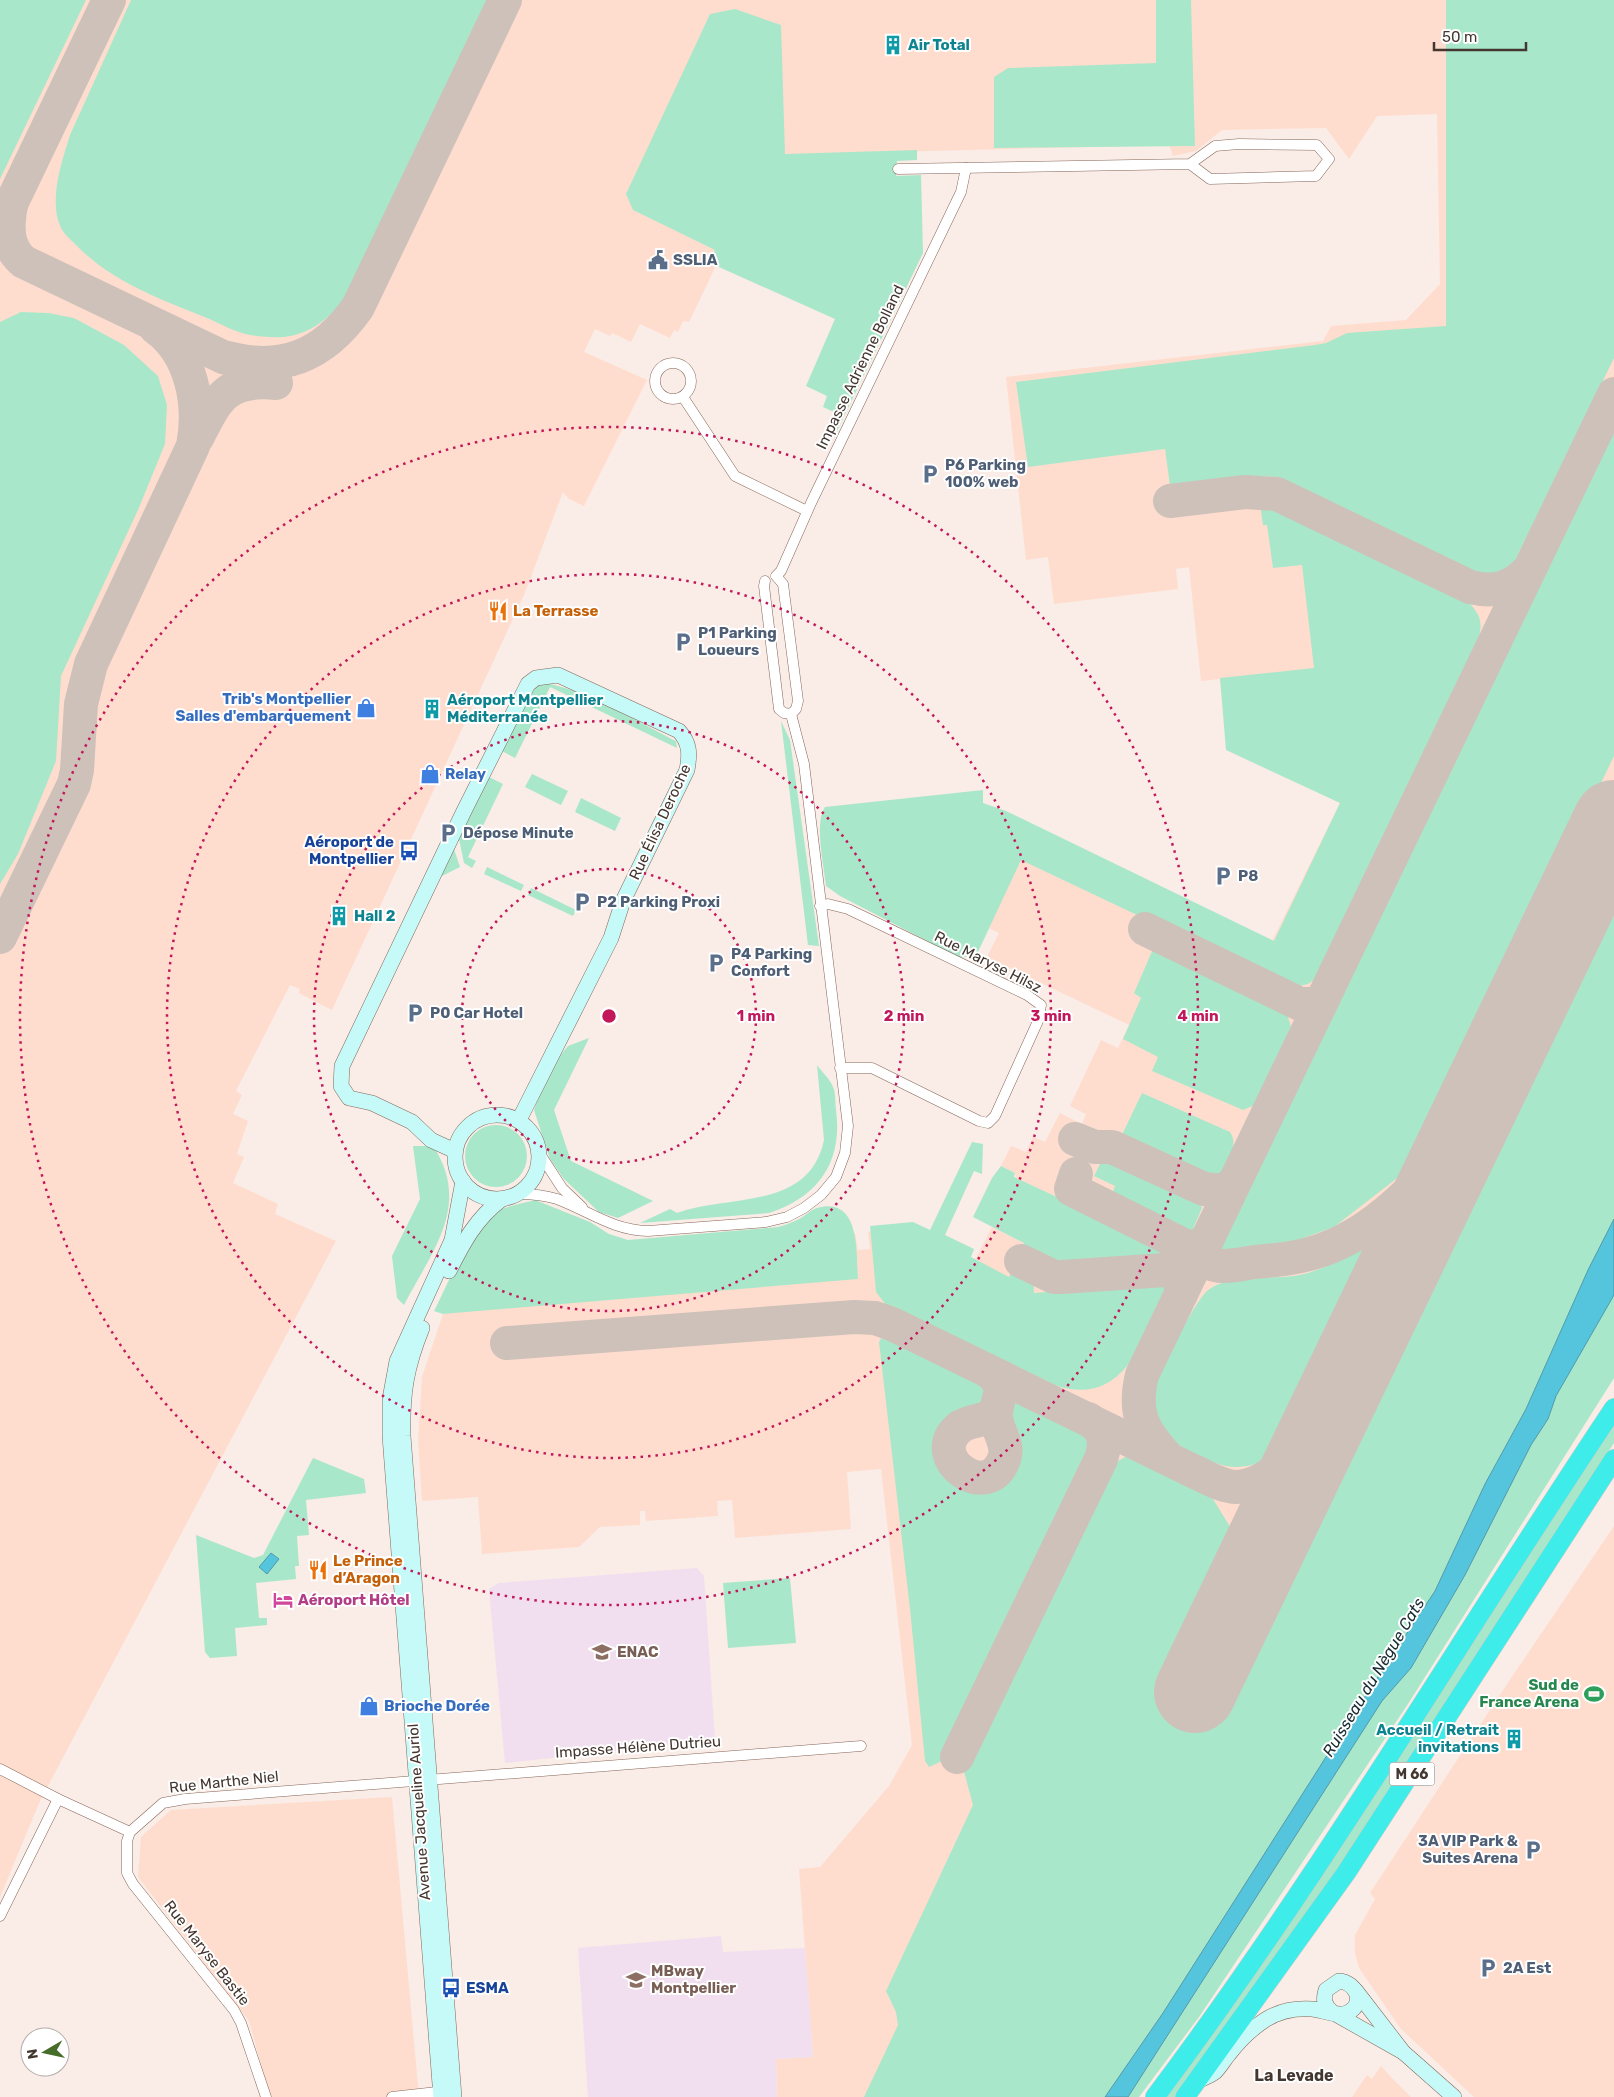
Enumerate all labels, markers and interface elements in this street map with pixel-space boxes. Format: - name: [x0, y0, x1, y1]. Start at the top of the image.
- scale bar: [1434, 20, 1526, 52]
- text: 50 m: [1442, 28, 1477, 46]
- building icon: Air Total: [882, 34, 904, 56]
- place label: Air Total: [908, 36, 970, 54]
- public building icon: SSLIA: [647, 249, 669, 271]
- place label: SSLIA: [673, 251, 718, 269]
- street label: Impasse Adrienne Bolland: [812, 282, 908, 452]
- place label: P6 Parking 100% web: [945, 456, 1026, 491]
- parking icon: P6 Parking 100% web: [919, 463, 941, 485]
- restaurant icon: La Terrasse: [487, 600, 509, 622]
- place label: La Terrasse: [513, 602, 599, 620]
- place label: P1 Parking Loueurs: [698, 624, 777, 659]
- parking icon: P1 Parking Loueurs: [672, 631, 694, 653]
- place label: Trib's Montpellier Salles d'embarquement: [176, 690, 351, 725]
- place label: Aéroport Montpellier Méditerranée: [447, 691, 603, 726]
- shop icon: Trib's Montpellier Salles d'embarquement: [355, 697, 377, 719]
- building icon: Aéroport Montpellier Méditerranée: [421, 698, 443, 720]
- street label: Rue Élisa Deroche: [625, 761, 695, 883]
- shop icon: Relay: [419, 763, 441, 785]
- place label: Relay: [445, 765, 486, 783]
- parking icon: Dépose Minute: [437, 822, 459, 844]
- place label: Dépose Minute: [463, 824, 574, 842]
- place label: Aéroport de Montpellier: [305, 833, 394, 868]
- bus stop icon: Aéroport de Montpellier: [398, 840, 420, 862]
- parking icon: P8: [1212, 865, 1234, 887]
- place label: P8: [1238, 867, 1258, 885]
- parking icon: P2 Parking Proxi: [571, 891, 593, 913]
- place label: P2 Parking Proxi: [597, 893, 720, 911]
- building icon: Hall 2: [328, 905, 350, 927]
- place label: Hall 2: [354, 907, 396, 925]
- street label: Rue Maryse Hilsz: [931, 927, 1045, 997]
- place label: P4 Parking Confort: [731, 945, 812, 980]
- parking icon: P4 Parking Confort: [705, 952, 727, 974]
- parking icon: P0 Car Hotel: [404, 1002, 426, 1024]
- place label: P0 Car Hotel: [430, 1004, 523, 1022]
- centre of rings: [600, 1007, 618, 1025]
- text: 1 min: [737, 1007, 775, 1025]
- text: 2 min: [884, 1007, 924, 1025]
- text: 3 min: [1031, 1007, 1071, 1025]
- text: 4 min: [1177, 1007, 1219, 1025]
- place label: Le Prince d’Aragon: [333, 1552, 403, 1587]
- restaurant icon: Le Prince d’Aragon: [307, 1559, 329, 1581]
- hotel icon: Aéroport Hôtel: [272, 1589, 294, 1611]
- place label: Aéroport Hôtel: [298, 1591, 410, 1609]
- water label: Ruisseau du Nègue Cats: [1318, 1594, 1428, 1760]
- school or university icon: ENAC: [591, 1641, 613, 1663]
- place label: ENAC: [617, 1643, 659, 1661]
- place label: Sud de France Arena: [1479, 1676, 1579, 1711]
- sports icon: Sud de France Arena: [1583, 1683, 1605, 1705]
- shop icon: Brioche Dorée: [358, 1695, 380, 1717]
- place label: Brioche Dorée: [384, 1697, 490, 1715]
- place label: Accueil / Retrait invitations: [1376, 1721, 1499, 1756]
- street label: Avenue Jacqueline Auriol: [404, 1723, 434, 1901]
- building icon: Accueil / Retrait invitations: [1503, 1728, 1525, 1750]
- street label: Impasse Hélène Dutrieu: [554, 1732, 722, 1762]
- road number: M 66: [1390, 1762, 1434, 1786]
- street label: Rue Marthe Niel: [168, 1767, 280, 1797]
- place label: 3A VIP Park & Suites Arena: [1418, 1832, 1518, 1867]
- parking icon: 3A VIP Park & Suites Arena: [1522, 1839, 1544, 1861]
- street label: Rue Maryse Bastie: [160, 1897, 254, 2009]
- parking icon: 2A Est: [1477, 1957, 1499, 1979]
- place label: 2A Est: [1503, 1959, 1551, 1977]
- place label: MBway Montpellier: [651, 1962, 736, 1997]
- school or university icon: MBway Montpellier: [625, 1969, 647, 1991]
- bus stop icon: ESMA: [440, 1977, 462, 1999]
- place label: ESMA: [466, 1979, 509, 1997]
- north arrow: [20, 2027, 70, 2077]
- text: N: [23, 2048, 42, 2060]
- district label: La Levade: [1254, 2066, 1334, 2085]

